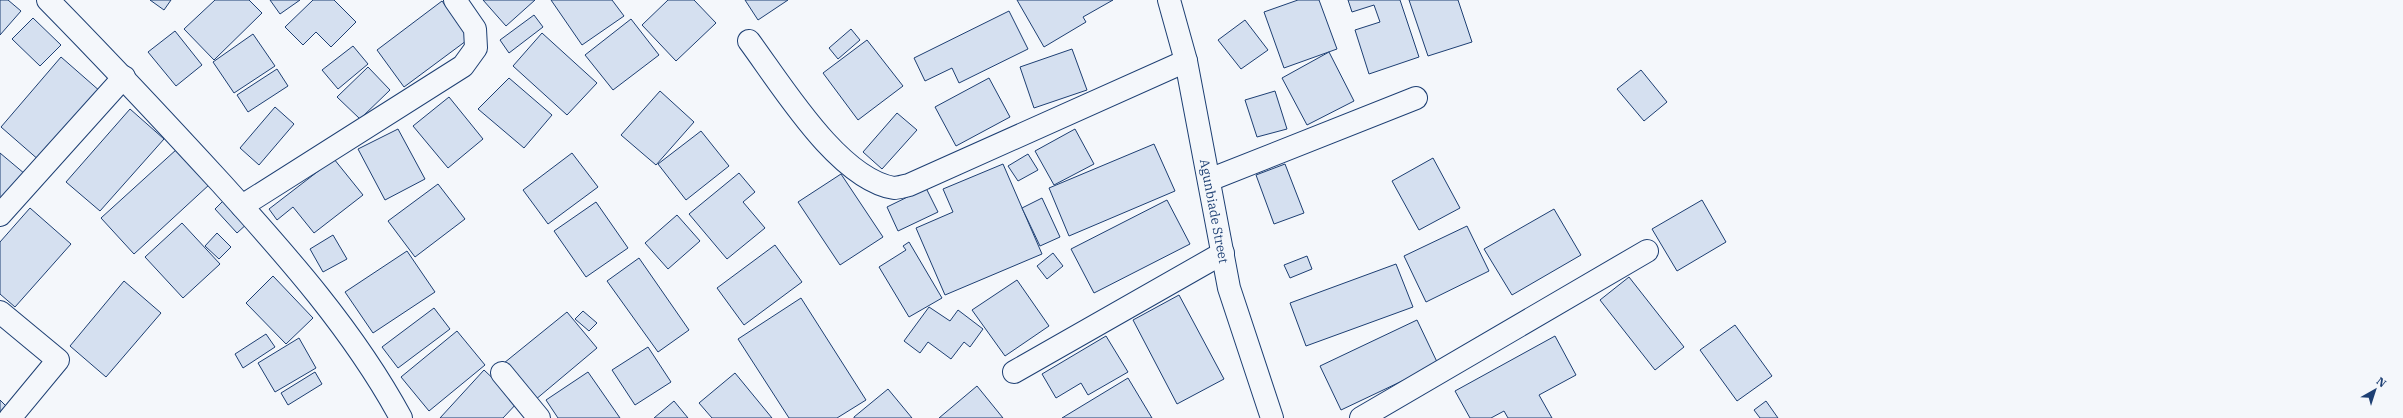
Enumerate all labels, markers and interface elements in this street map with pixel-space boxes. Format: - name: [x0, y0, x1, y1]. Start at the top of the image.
- street label: Agunbiade Street: [1196, 157, 1233, 265]
- north arrow: [2355, 370, 2395, 410]
- text: N: [2374, 374, 2389, 391]

